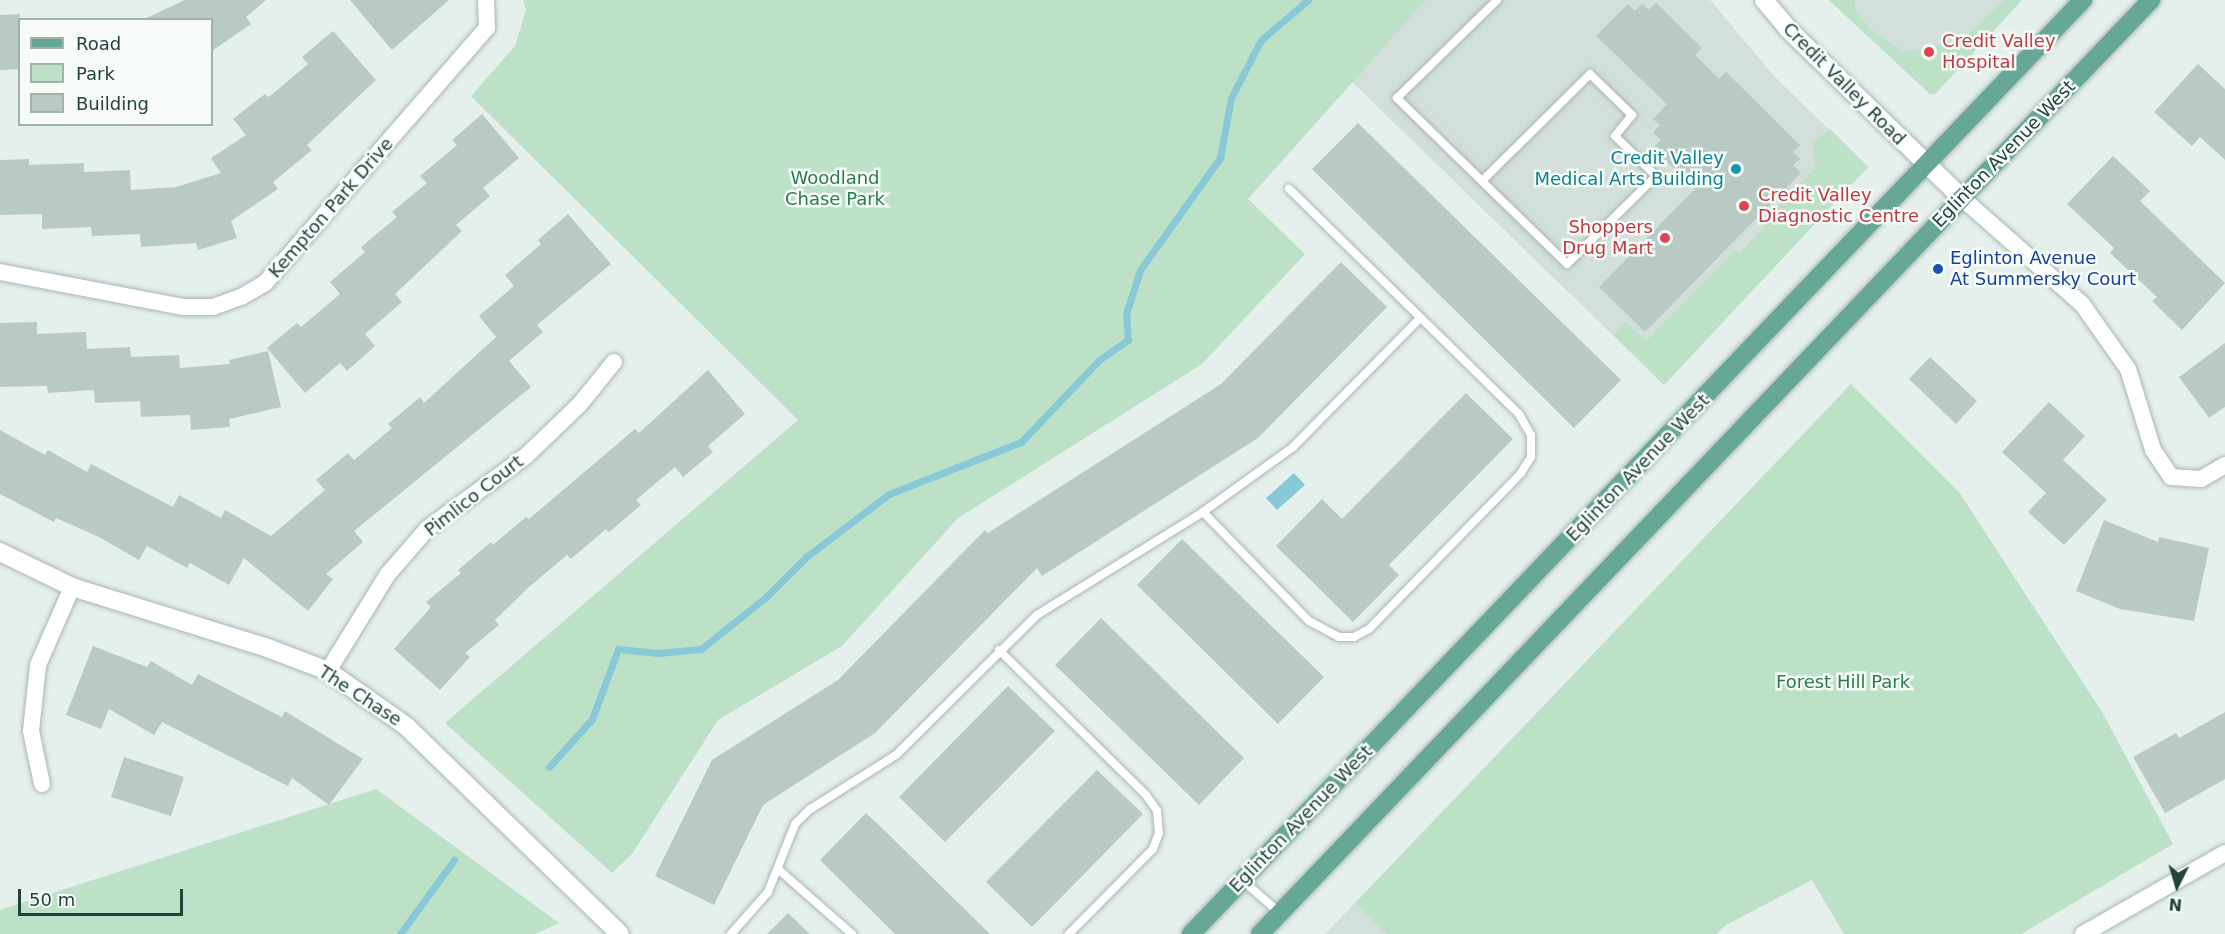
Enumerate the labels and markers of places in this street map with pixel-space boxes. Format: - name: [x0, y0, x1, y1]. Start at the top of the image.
- place label: Credit Valley Hospital: [1942, 31, 2056, 74]
- marker: Credit Valley Hospital: [1920, 43, 1938, 61]
- place label: Credit Valley Medical Arts Building: [1534, 148, 1724, 190]
- marker: Credit Valley Medical Arts Building: [1729, 162, 1743, 176]
- place label: Credit Valley Diagnostic Centre: [1758, 185, 1919, 228]
- marker: Credit Valley Diagnostic Centre: [1735, 197, 1753, 215]
- place label: Shoppers Drug Mart: [1562, 217, 1653, 260]
- marker: Shoppers Drug Mart: [1658, 231, 1672, 245]
- place label: Eglinton Avenue At Summersky Court: [1950, 248, 2136, 290]
- marker: Eglinton Avenue At Summersky Court: [1931, 262, 1945, 276]

